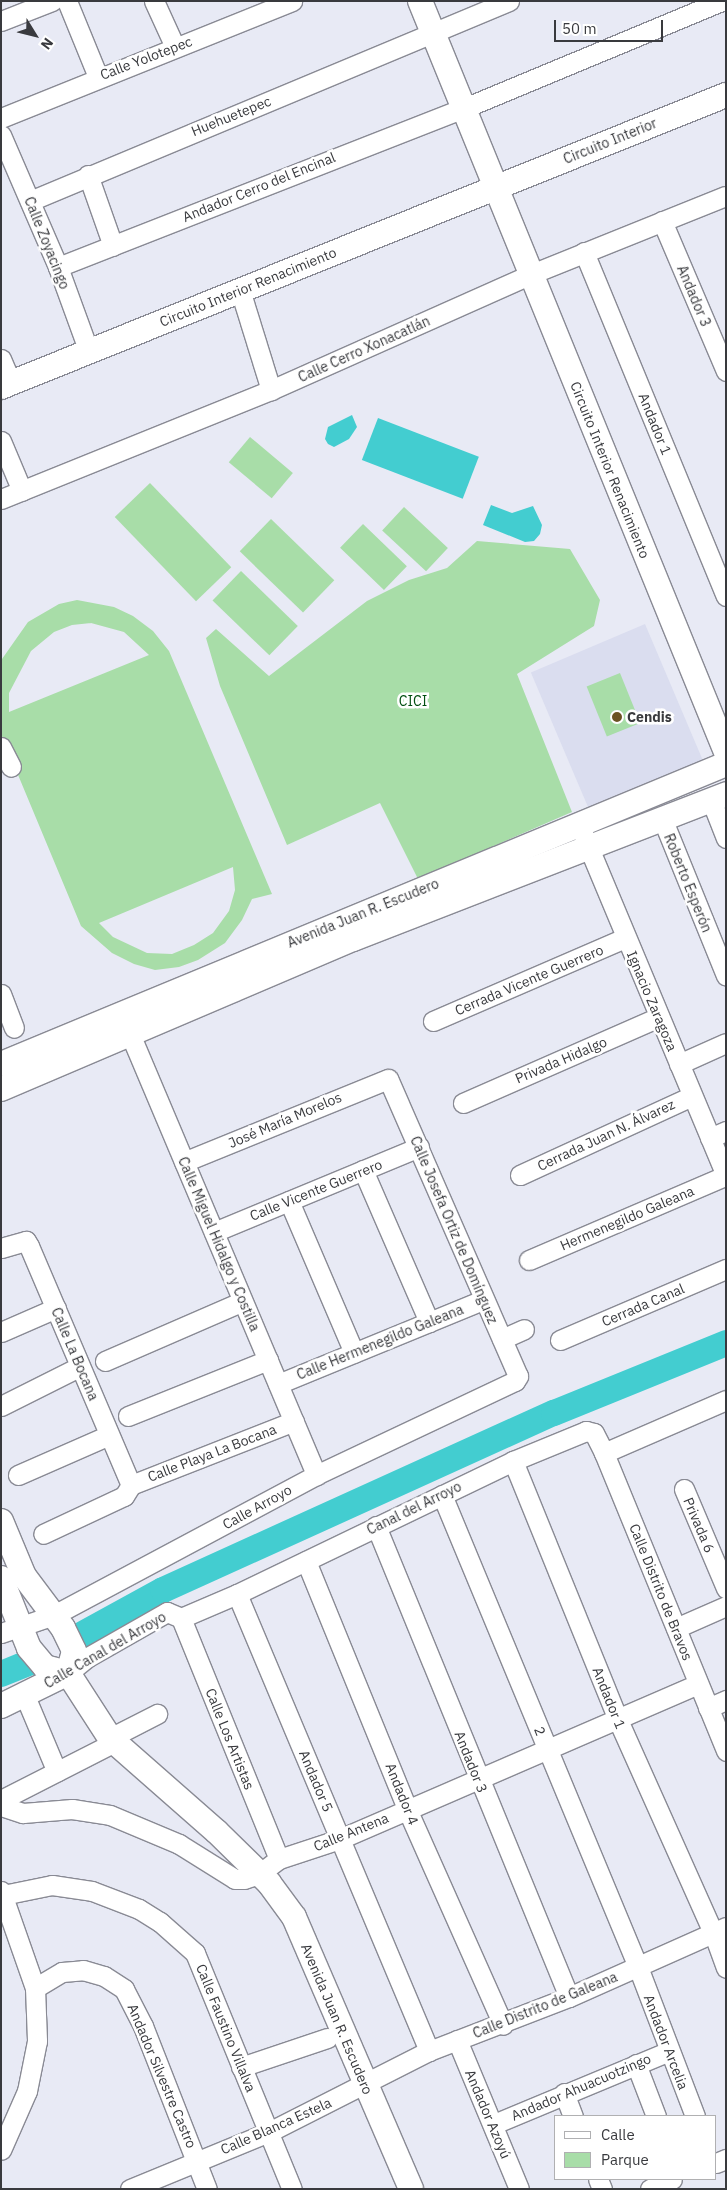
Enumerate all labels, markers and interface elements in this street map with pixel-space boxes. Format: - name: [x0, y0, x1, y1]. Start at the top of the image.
- north arrow: [10, 10, 60, 60]
- scale bar: [557, 10, 666, 42]
- text: 50 m: [562, 19, 597, 38]
- street label: Calle Yolotepec: [98, 33, 194, 83]
- text: N: [37, 34, 57, 53]
- street label: Huehuetepec: [189, 92, 273, 140]
- street label: Circuito Interior: [561, 115, 659, 167]
- street label: Andador Cerro del Encinal: [180, 149, 338, 225]
- street label: Calle Zoyacingo: [21, 194, 73, 292]
- street label: Circuito Interior Renacimiento: [157, 244, 339, 330]
- street label: Andador 3: [674, 263, 714, 329]
- street label: Calle Cerro Xonacatlán: [295, 312, 433, 386]
- street label: Circuito Interior Renacimiento: [567, 379, 653, 561]
- street label: Andador 1: [635, 391, 675, 457]
- park label: CICI: [399, 693, 427, 709]
- place label: Cendis: [627, 709, 672, 725]
- marker: Cendis: [611, 711, 623, 723]
- street label: Roberto Esperón: [661, 831, 715, 935]
- street label: Avenida Juan R. Escudero: [285, 875, 441, 951]
- street label: Cerrada Vicente Guerrero: [452, 941, 606, 1019]
- street label: Ignacio Zaragoza: [623, 948, 681, 1054]
- street label: Privada Hidalgo: [513, 1033, 609, 1087]
- street label: José María Morelos: [226, 1089, 344, 1151]
- street label: Cerrada Juan N. Álvarez: [535, 1096, 677, 1174]
- street label: Calle Josefa Ortiz de Domínguez: [407, 1134, 501, 1326]
- street label: Calle Miguel Hidalgo y Costilla: [175, 1154, 263, 1334]
- street label: Calle Vicente Guerrero: [247, 1156, 385, 1224]
- street label: Hermenegildo Galeana: [558, 1182, 696, 1254]
- street label: Cerrada Canal: [599, 1280, 687, 1330]
- street label: Calle Hermenegildo Galeana: [294, 1301, 466, 1383]
- street label: Calle La Bocana: [48, 1305, 102, 1403]
- street label: Calle Playa La Bocana: [145, 1421, 279, 1485]
- street label: Canal del Arroyo: [364, 1478, 464, 1538]
- street label: Calle Arroyo: [220, 1481, 294, 1533]
- street label: Privada 6: [680, 1495, 718, 1555]
- street label: Calle Distrito de Bravos: [626, 1521, 696, 1663]
- street label: Calle Canal del Arroyo: [41, 1608, 169, 1692]
- street label: Andador 1: [589, 1665, 629, 1731]
- street label: Calle Los Artistas: [202, 1686, 258, 1792]
- street label: 2: [531, 1724, 549, 1738]
- street label: Andador 3: [451, 1729, 491, 1795]
- street label: Andador 5: [296, 1748, 336, 1814]
- street label: Andador 4: [382, 1761, 422, 1827]
- street label: Calle Antena: [311, 1809, 391, 1855]
- street label: Avenida Juan R. Escudero: [298, 1941, 376, 2097]
- street label: Calle Faustino Villalva: [193, 1962, 259, 2094]
- street label: Calle Distrito de Galeana: [470, 1968, 620, 2042]
- street label: Andador Arcelia: [640, 1992, 692, 2092]
- street label: Andador Silvestre Castro: [124, 2001, 200, 2151]
- street label: Andador Ahuacuotzingo: [509, 2050, 653, 2124]
- street label: Andador Azoyú: [462, 2067, 514, 2161]
- street label: Calle Blanca Estela: [218, 2094, 334, 2158]
- legend: [554, 2115, 717, 2180]
- text: Calle: [601, 2125, 635, 2144]
- text: Parque: [601, 2150, 649, 2169]

